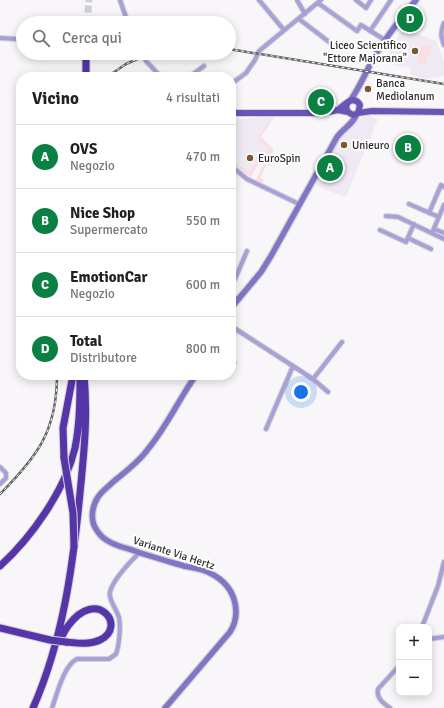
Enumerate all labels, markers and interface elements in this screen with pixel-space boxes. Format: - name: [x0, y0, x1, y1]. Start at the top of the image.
- pin: D: [397, 4, 423, 34]
- search box: [16, 16, 236, 60]
- icon: search: [30, 27, 52, 49]
- text: Cerca qui: [62, 29, 122, 47]
- place label: Liceo Scientifico "Ettore Majorana": [323, 39, 407, 65]
- marker: Liceo Scientifico "Ettore Majorana": [410, 46, 420, 56]
- place label: Banca Mediolanum: [376, 77, 435, 103]
- marker: Banca Mediolanum: [363, 84, 373, 94]
- pin: C: [308, 87, 334, 117]
- text: Vicino: [32, 88, 79, 109]
- text: 4 risultati: [166, 90, 220, 106]
- pin: B: [395, 133, 421, 163]
- place label: Unieuro: [352, 139, 390, 152]
- text: OVS: [70, 140, 97, 158]
- marker: Unieuro: [339, 140, 349, 150]
- text: A: [41, 149, 49, 165]
- text: 470 m: [186, 149, 220, 165]
- place label: EuroSpin: [258, 152, 301, 165]
- marker: EuroSpin: [245, 153, 255, 163]
- pin: A: [317, 153, 343, 183]
- text: Negozio: [70, 158, 115, 174]
- text: Nice Shop: [70, 204, 135, 222]
- text: B: [41, 213, 49, 229]
- text: 550 m: [186, 213, 220, 229]
- text: Supermercato: [70, 222, 148, 238]
- text: EmotionCar: [70, 268, 147, 286]
- text: C: [41, 277, 49, 293]
- text: 600 m: [186, 277, 220, 293]
- text: Negozio: [70, 286, 115, 302]
- text: Total: [70, 332, 102, 350]
- text: D: [41, 341, 49, 357]
- text: 800 m: [186, 341, 220, 357]
- text: Distributore: [70, 350, 137, 366]
- your location: [291, 382, 311, 402]
- street label: Variante Via Hertz: [131, 534, 217, 572]
- map controls: [396, 624, 432, 696]
- button: +: [396, 624, 432, 660]
- button: −: [396, 660, 432, 696]

